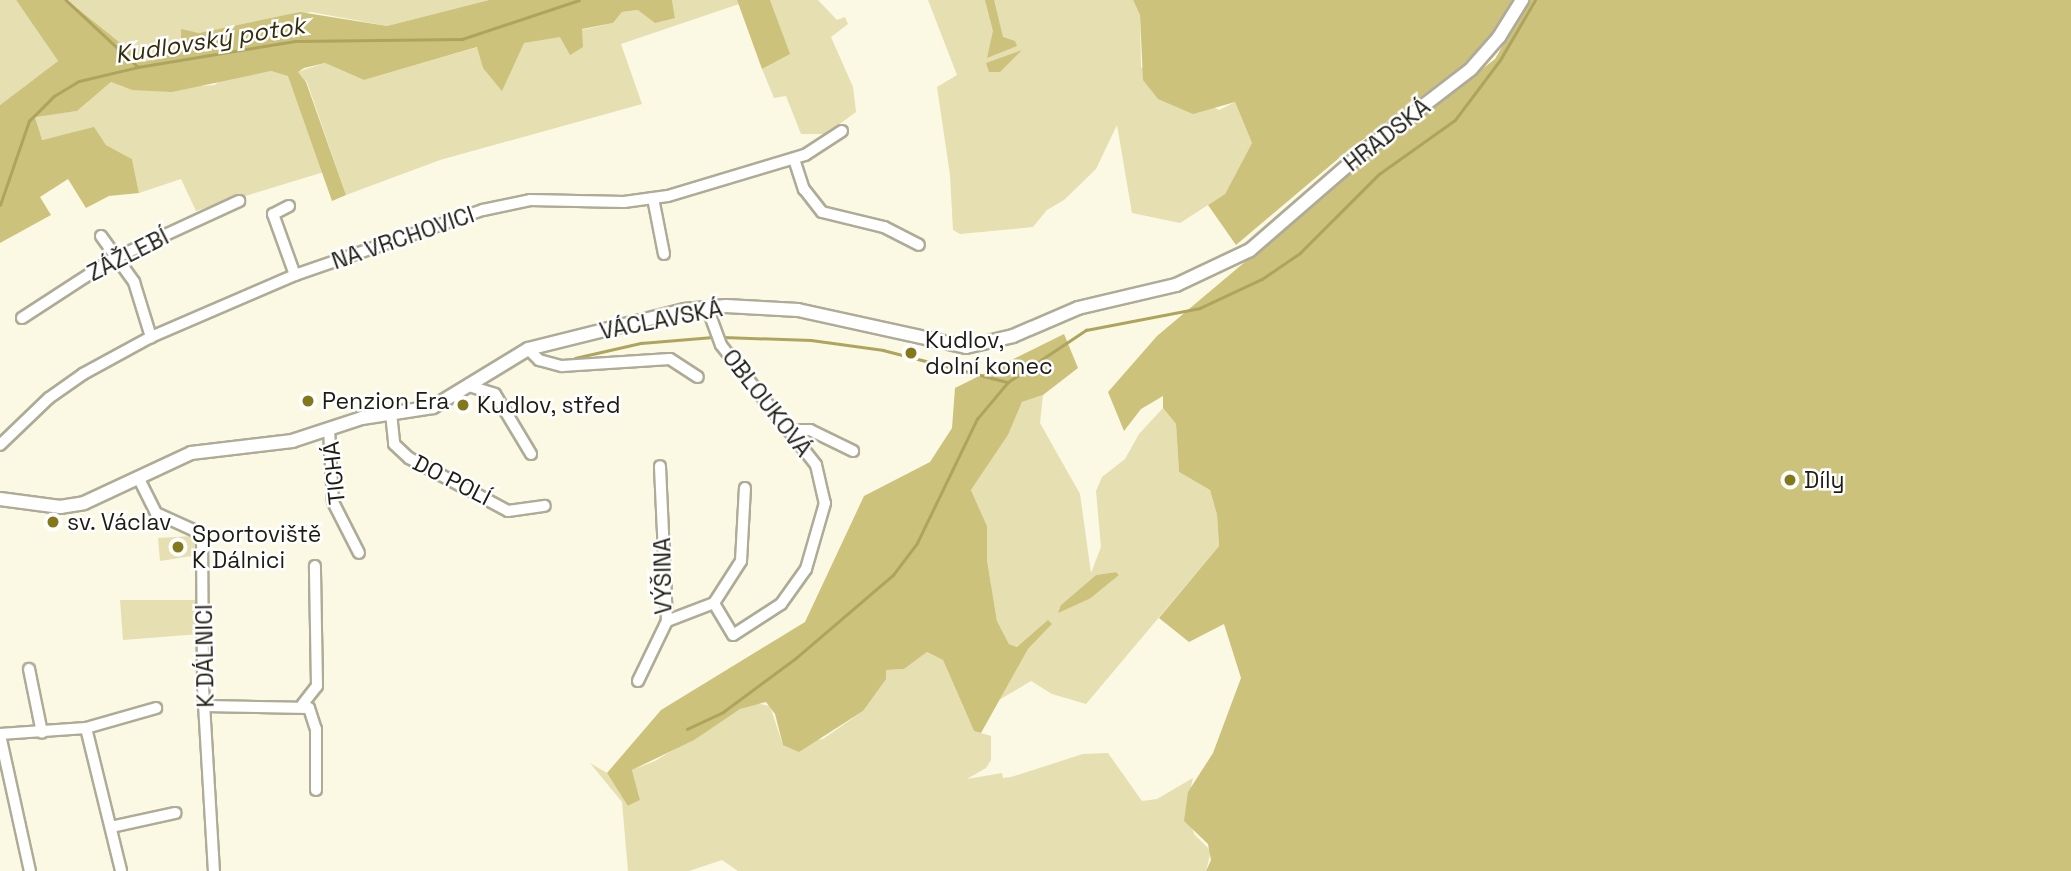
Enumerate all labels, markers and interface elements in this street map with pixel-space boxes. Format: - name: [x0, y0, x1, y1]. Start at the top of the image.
- water label: Kudlovský potok: [113, 11, 307, 69]
- street label: HRADSKÁ: [1338, 93, 1436, 177]
- street label: NA VRCHOVICI: [328, 201, 478, 275]
- street label: ZÁŽLEBÍ: [83, 223, 173, 287]
- street label: VÁCLAVSKÁ: [597, 295, 725, 345]
- place label: Kudlov, dolní konec: [925, 326, 1053, 380]
- street label: OBLOUKOVÁ: [717, 344, 817, 462]
- marker: Kudlov, dolní konec: [903, 345, 919, 361]
- place label: Penzion Era: [322, 387, 449, 415]
- place label: Kudlov, střed: [477, 391, 621, 419]
- marker: Penzion Era: [300, 393, 316, 409]
- marker: Kudlov, střed: [455, 397, 471, 413]
- street label: TICHÁ: [317, 440, 351, 506]
- street label: DO POLÍ: [408, 449, 496, 511]
- place label: Díly: [1804, 466, 1845, 494]
- marker: Díly: [1782, 472, 1798, 488]
- place label: sv. Václav: [67, 508, 173, 536]
- marker: sv. Václav: [45, 514, 61, 530]
- place label: Sportoviště K Dálnici: [192, 520, 321, 574]
- street label: VÝŠINA: [649, 537, 677, 615]
- marker: Sportoviště K Dálnici: [170, 539, 186, 555]
- street label: K DÁLNICI: [190, 604, 220, 708]

